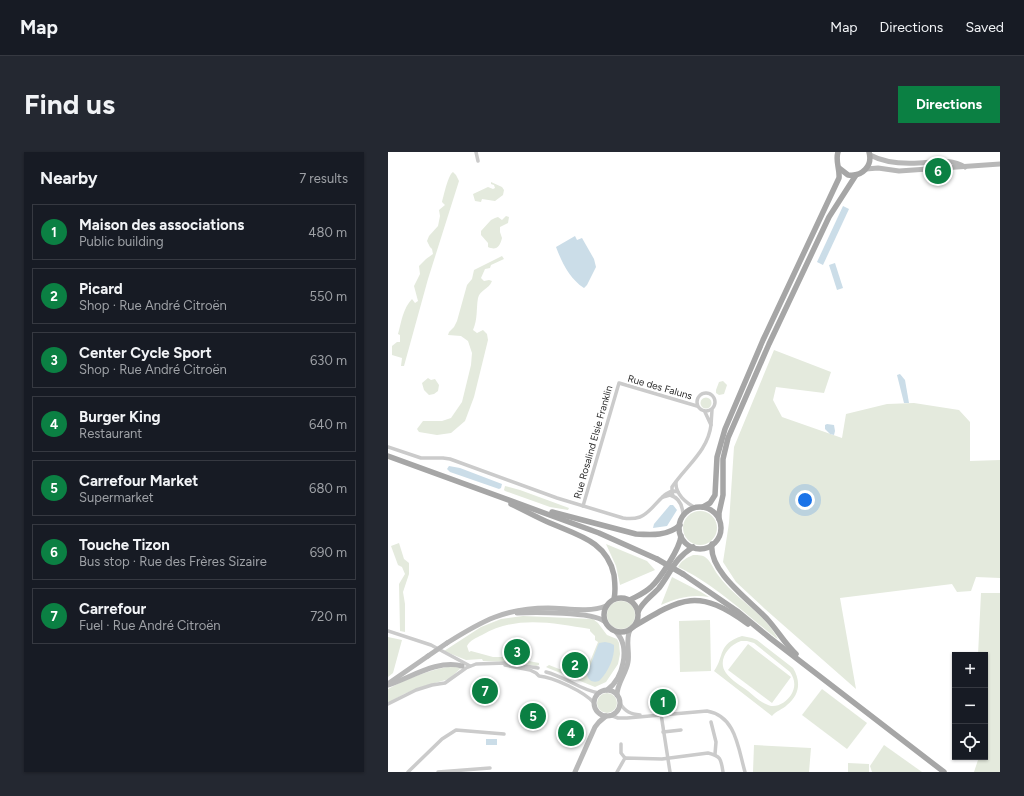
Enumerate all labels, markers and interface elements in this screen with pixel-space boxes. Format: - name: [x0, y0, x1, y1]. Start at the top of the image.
- text: Map: [20, 16, 58, 39]
- text: Map: [830, 19, 858, 36]
- text: Directions: [880, 19, 943, 36]
- text: Saved: [965, 19, 1004, 36]
- button: Directions: [898, 86, 1000, 123]
- text: Find us: [24, 87, 115, 121]
- pin: 6: [925, 156, 951, 186]
- text: Nearby: [40, 168, 98, 188]
- text: 7 results: [299, 171, 348, 186]
- text: Maison des associations: [79, 216, 244, 234]
- text: 1: [51, 225, 57, 240]
- text: 480 m: [308, 225, 347, 240]
- text: Public building: [79, 234, 164, 249]
- text: Picard: [79, 280, 123, 298]
- text: 2: [50, 289, 58, 304]
- text: 550 m: [309, 289, 347, 304]
- text: Shop · Rue André Citroën: [79, 298, 227, 313]
- text: Center Cycle Sport: [79, 344, 212, 362]
- text: 3: [50, 353, 58, 368]
- text: 630 m: [310, 353, 347, 368]
- text: Shop · Rue André Citroën: [79, 362, 227, 377]
- street label: Rue des Faluns: [626, 372, 694, 403]
- street label: Rue Rosalind Elsie Franklin: [571, 383, 616, 500]
- text: Burger King: [79, 408, 160, 426]
- text: 4: [50, 417, 58, 432]
- text: 640 m: [309, 417, 347, 432]
- text: Restaurant: [79, 426, 142, 441]
- text: Carrefour Market: [79, 472, 198, 490]
- text: 5: [50, 481, 58, 496]
- text: 680 m: [309, 481, 347, 496]
- text: Supermarket: [79, 490, 154, 505]
- your location: [795, 490, 815, 510]
- text: Touche Tizon: [79, 536, 170, 554]
- text: 6: [50, 545, 58, 560]
- text: 690 m: [310, 545, 347, 560]
- text: Bus stop · Rue des Frères Sizaire: [79, 554, 267, 569]
- text: Carrefour: [79, 600, 146, 618]
- text: 7: [50, 609, 58, 624]
- text: 720 m: [310, 609, 347, 624]
- text: Fuel · Rue André Citroën: [79, 618, 221, 633]
- pin: 3: [504, 637, 530, 667]
- pin: 2: [562, 650, 588, 680]
- map controls: [952, 652, 988, 760]
- button: +: [952, 652, 988, 688]
- pin: 7: [472, 676, 498, 706]
- pin: 1: [650, 687, 676, 717]
- button: −: [952, 688, 988, 724]
- pin: 5: [520, 701, 546, 731]
- pin: 4: [558, 718, 584, 748]
- button: locate: [952, 724, 988, 760]

